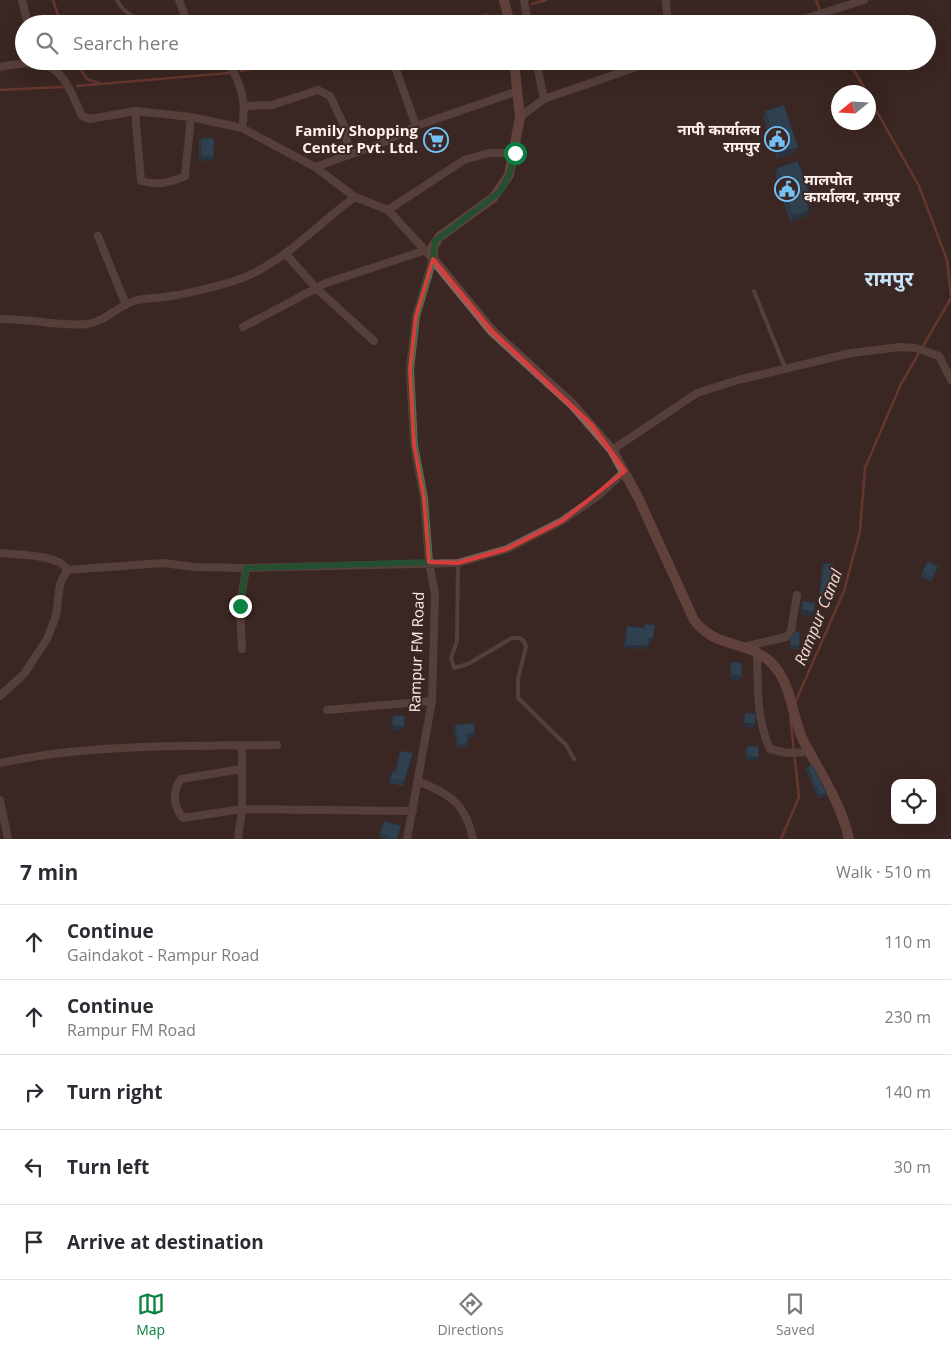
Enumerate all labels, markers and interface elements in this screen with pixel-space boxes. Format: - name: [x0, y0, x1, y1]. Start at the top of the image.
- search box: [15, 15, 936, 70]
- icon: search: [33, 29, 61, 57]
- text: Search here: [73, 30, 179, 56]
- north arrow: [831, 85, 876, 130]
- place label: नापी कार्यालय रामपुर: [677, 119, 760, 157]
- place label: Family Shopping Center Pvt. Ltd.: [295, 120, 419, 157]
- public building icon: नापी कार्यालय रामपुर: [764, 126, 790, 152]
- supermarket icon: Family Shopping Center Pvt. Ltd.: [423, 127, 449, 153]
- route start: [504, 142, 527, 165]
- place label: मालपोत कार्यालय, रामपुर: [804, 169, 901, 207]
- public building icon: मालपोत कार्यालय, रामपुर: [774, 176, 800, 202]
- district label: रामपुर: [865, 265, 915, 292]
- water label: Rampur Canal: [789, 565, 848, 668]
- street label: Rampur FM Road: [404, 591, 428, 713]
- route end: [229, 595, 252, 618]
- map controls: [891, 779, 936, 824]
- button: locate: [891, 779, 936, 824]
- text: 7 min: [20, 858, 78, 886]
- text: Walk · 510 m: [836, 861, 931, 883]
- text: Continue: [67, 918, 154, 944]
- icon: ahead: [20, 928, 48, 956]
- text: 110 m: [885, 931, 931, 953]
- text: Gaindakot - Rampur Road: [67, 944, 259, 966]
- text: Continue: [67, 993, 154, 1019]
- icon: ahead: [20, 1003, 48, 1031]
- text: 230 m: [885, 1006, 931, 1028]
- text: Rampur FM Road: [67, 1019, 196, 1041]
- icon: right: [20, 1078, 48, 1106]
- text: Turn right: [67, 1079, 162, 1105]
- text: 140 m: [885, 1081, 931, 1103]
- icon: left: [20, 1153, 48, 1181]
- text: Turn left: [67, 1154, 149, 1180]
- text: 30 m: [894, 1156, 931, 1178]
- icon: arrive: [20, 1228, 48, 1256]
- text: Arrive at destination: [67, 1229, 264, 1255]
- tab: Map: [136, 1290, 165, 1339]
- tab: Directions: [437, 1290, 504, 1339]
- tab: Saved: [776, 1290, 815, 1339]

